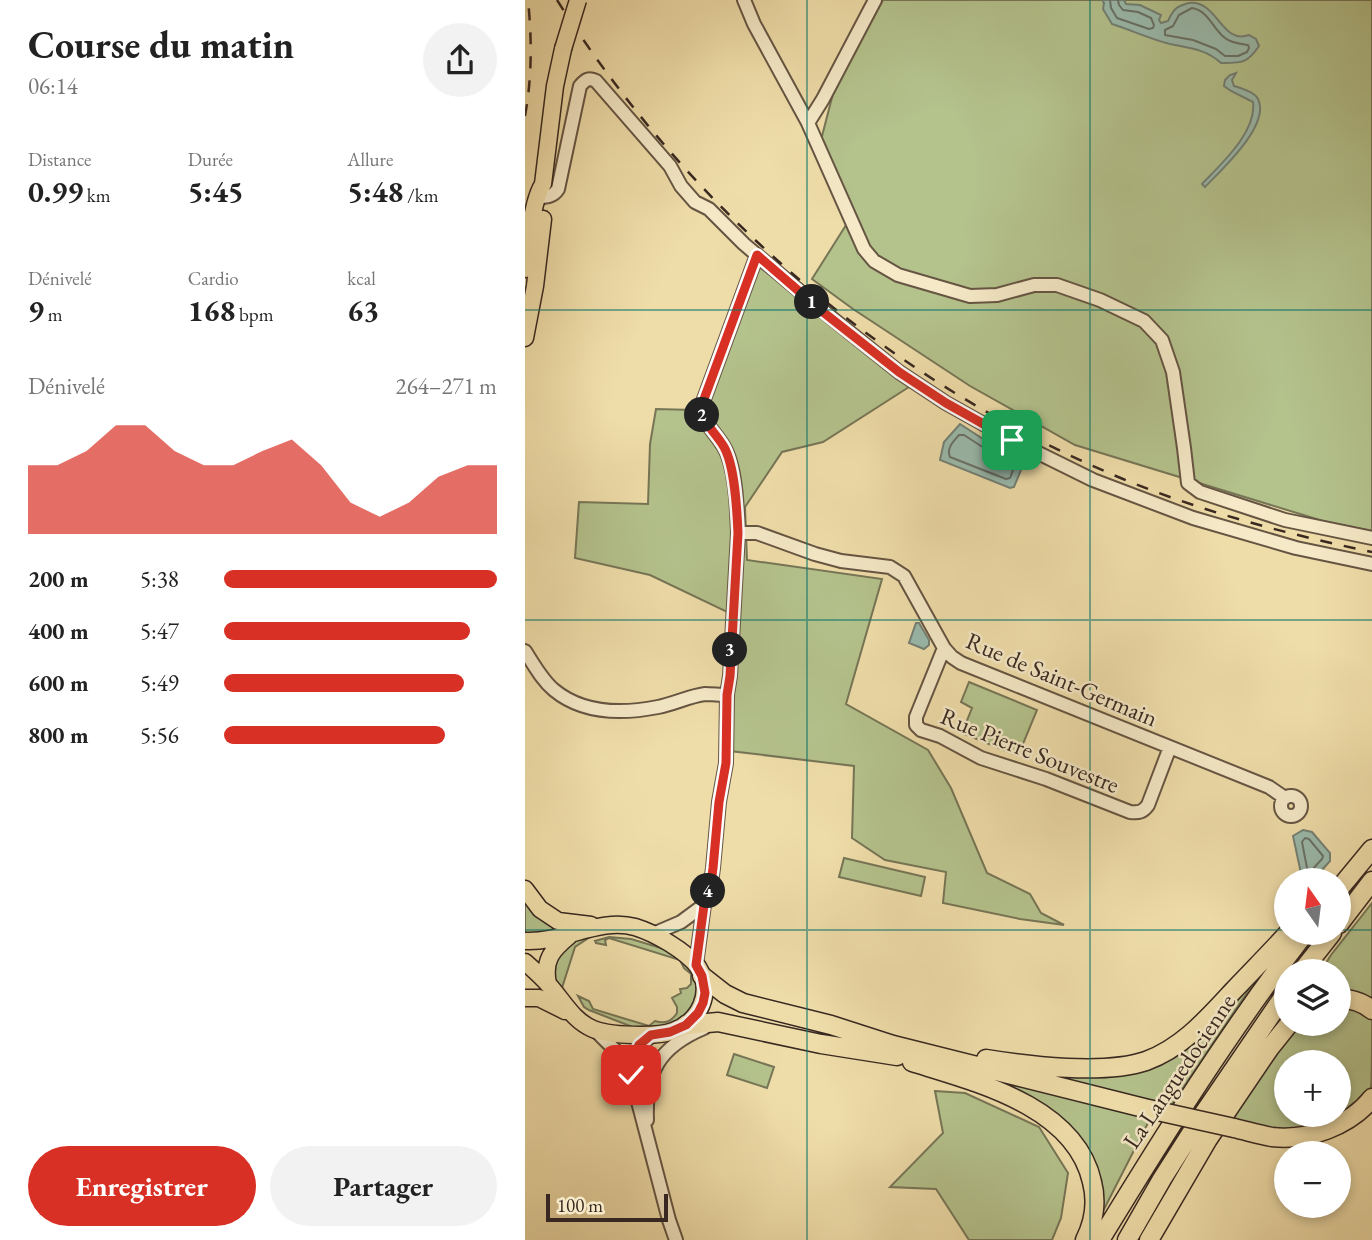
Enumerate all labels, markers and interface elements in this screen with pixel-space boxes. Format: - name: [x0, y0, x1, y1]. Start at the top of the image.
- text: Course du matin: [28, 20, 294, 69]
- button: share: [423, 23, 497, 97]
- text: 06:14: [28, 71, 78, 101]
- text: Distance: [28, 147, 91, 172]
- text: Durée: [188, 147, 233, 172]
- text: Allure: [347, 147, 393, 172]
- text: 0.99: [28, 172, 83, 211]
- text: 5:45: [188, 172, 244, 211]
- text: 5:48: [347, 172, 403, 211]
- text: km: [83, 183, 111, 208]
- text: /km: [403, 183, 438, 208]
- text: Dénivelé: [28, 266, 92, 291]
- text: Cardio: [188, 266, 239, 291]
- text: kcal: [347, 266, 376, 291]
- pin: 1: [795, 284, 829, 320]
- text: 1: [806, 289, 817, 314]
- text: 9: [28, 291, 44, 330]
- text: 168: [188, 291, 235, 330]
- text: 63: [347, 291, 379, 330]
- text: m: [44, 302, 62, 327]
- text: bpm: [235, 302, 274, 327]
- text: Dénivelé: [28, 371, 105, 401]
- text: 264–271 m: [396, 371, 497, 401]
- pin: 2: [685, 398, 719, 432]
- text: 2: [696, 402, 707, 427]
- pin: [982, 410, 1042, 470]
- icon: arrive: [993, 421, 1031, 459]
- text: 200 m: [28, 564, 89, 594]
- text: 5:38: [140, 564, 179, 594]
- text: 400 m: [28, 616, 89, 646]
- text: 5:47: [140, 616, 179, 646]
- street label: Rue de Saint-Germain: [961, 625, 1163, 734]
- pin: 3: [713, 632, 747, 668]
- text: 3: [724, 637, 735, 662]
- text: 600 m: [28, 668, 89, 698]
- text: 5:49: [140, 668, 179, 698]
- street label: Rue Pierre Souvestre: [936, 700, 1124, 800]
- text: 800 m: [28, 720, 89, 750]
- text: 5:56: [140, 720, 179, 750]
- north arrow: [1274, 868, 1351, 945]
- map controls: [1274, 868, 1351, 1218]
- pin: 4: [691, 874, 725, 908]
- text: 4: [702, 878, 713, 903]
- button: layers: [1274, 959, 1351, 1036]
- street label: La Languedocienne: [1116, 987, 1242, 1155]
- pin: [601, 1045, 661, 1105]
- button: +: [1274, 1050, 1351, 1127]
- icon: check: [612, 1056, 650, 1094]
- button: −: [1274, 1141, 1351, 1218]
- button: Enregistrer: [28, 1146, 256, 1226]
- button: Partager: [270, 1146, 497, 1226]
- scale bar: [546, 1191, 669, 1223]
- text: 100 m: [557, 1193, 603, 1218]

